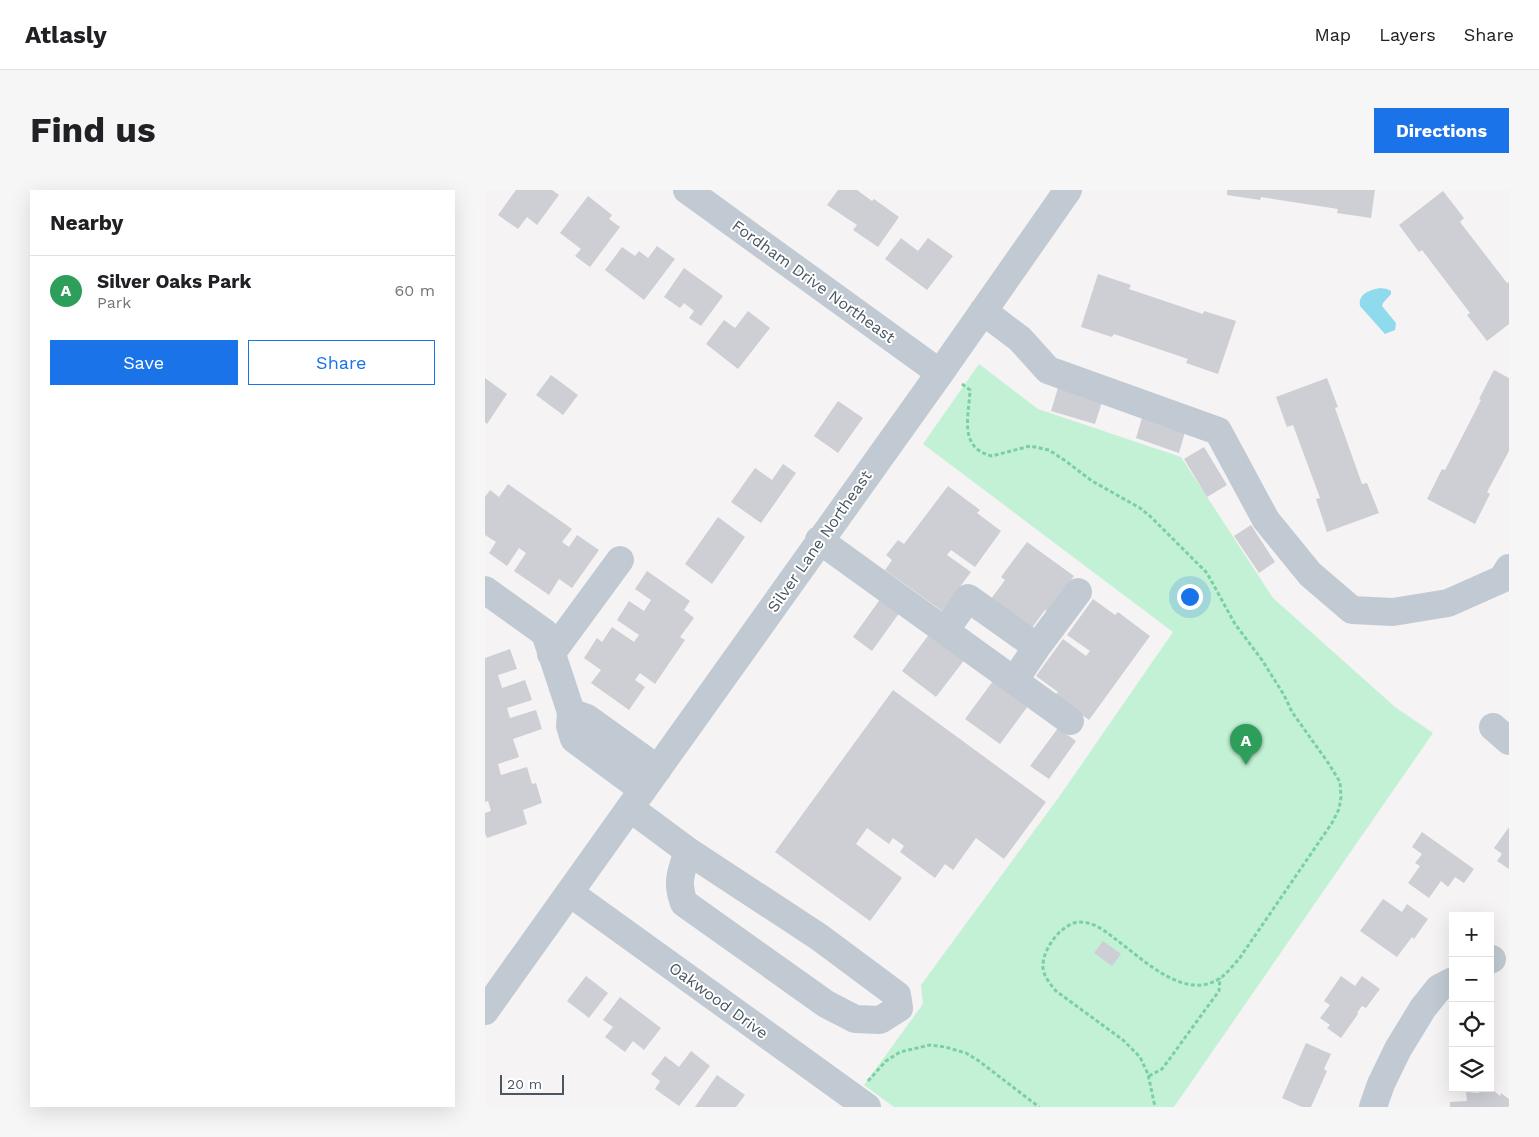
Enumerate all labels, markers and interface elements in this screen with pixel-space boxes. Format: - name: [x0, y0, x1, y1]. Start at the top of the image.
- text: Atlasly: [25, 21, 107, 49]
- text: Map: [1314, 24, 1351, 45]
- text: Layers: [1379, 24, 1436, 45]
- text: Share: [1464, 24, 1514, 45]
- button: Directions: [1374, 108, 1509, 153]
- text: Find us: [30, 109, 156, 151]
- text: Nearby: [50, 210, 123, 235]
- street label: Fordham Drive Northeast: [728, 216, 899, 347]
- text: Silver Oaks Park: [97, 270, 251, 293]
- text: A: [61, 281, 71, 300]
- text: 60 m: [395, 281, 435, 300]
- text: Park: [97, 293, 131, 312]
- button: Save: [50, 340, 238, 385]
- button: Share: [248, 340, 435, 385]
- street label: Silver Lane Northeast: [763, 467, 876, 616]
- your location: [1177, 584, 1203, 610]
- pin: A: [1230, 724, 1262, 765]
- map controls: [1449, 912, 1494, 1092]
- button: +: [1449, 912, 1494, 957]
- button: −: [1449, 957, 1494, 1002]
- street label: Oakwood Drive: [666, 958, 772, 1043]
- button: locate: [1449, 1002, 1494, 1047]
- button: layers: [1449, 1047, 1494, 1092]
- scale bar: [500, 1072, 564, 1095]
- text: 20 m: [507, 1076, 542, 1092]

